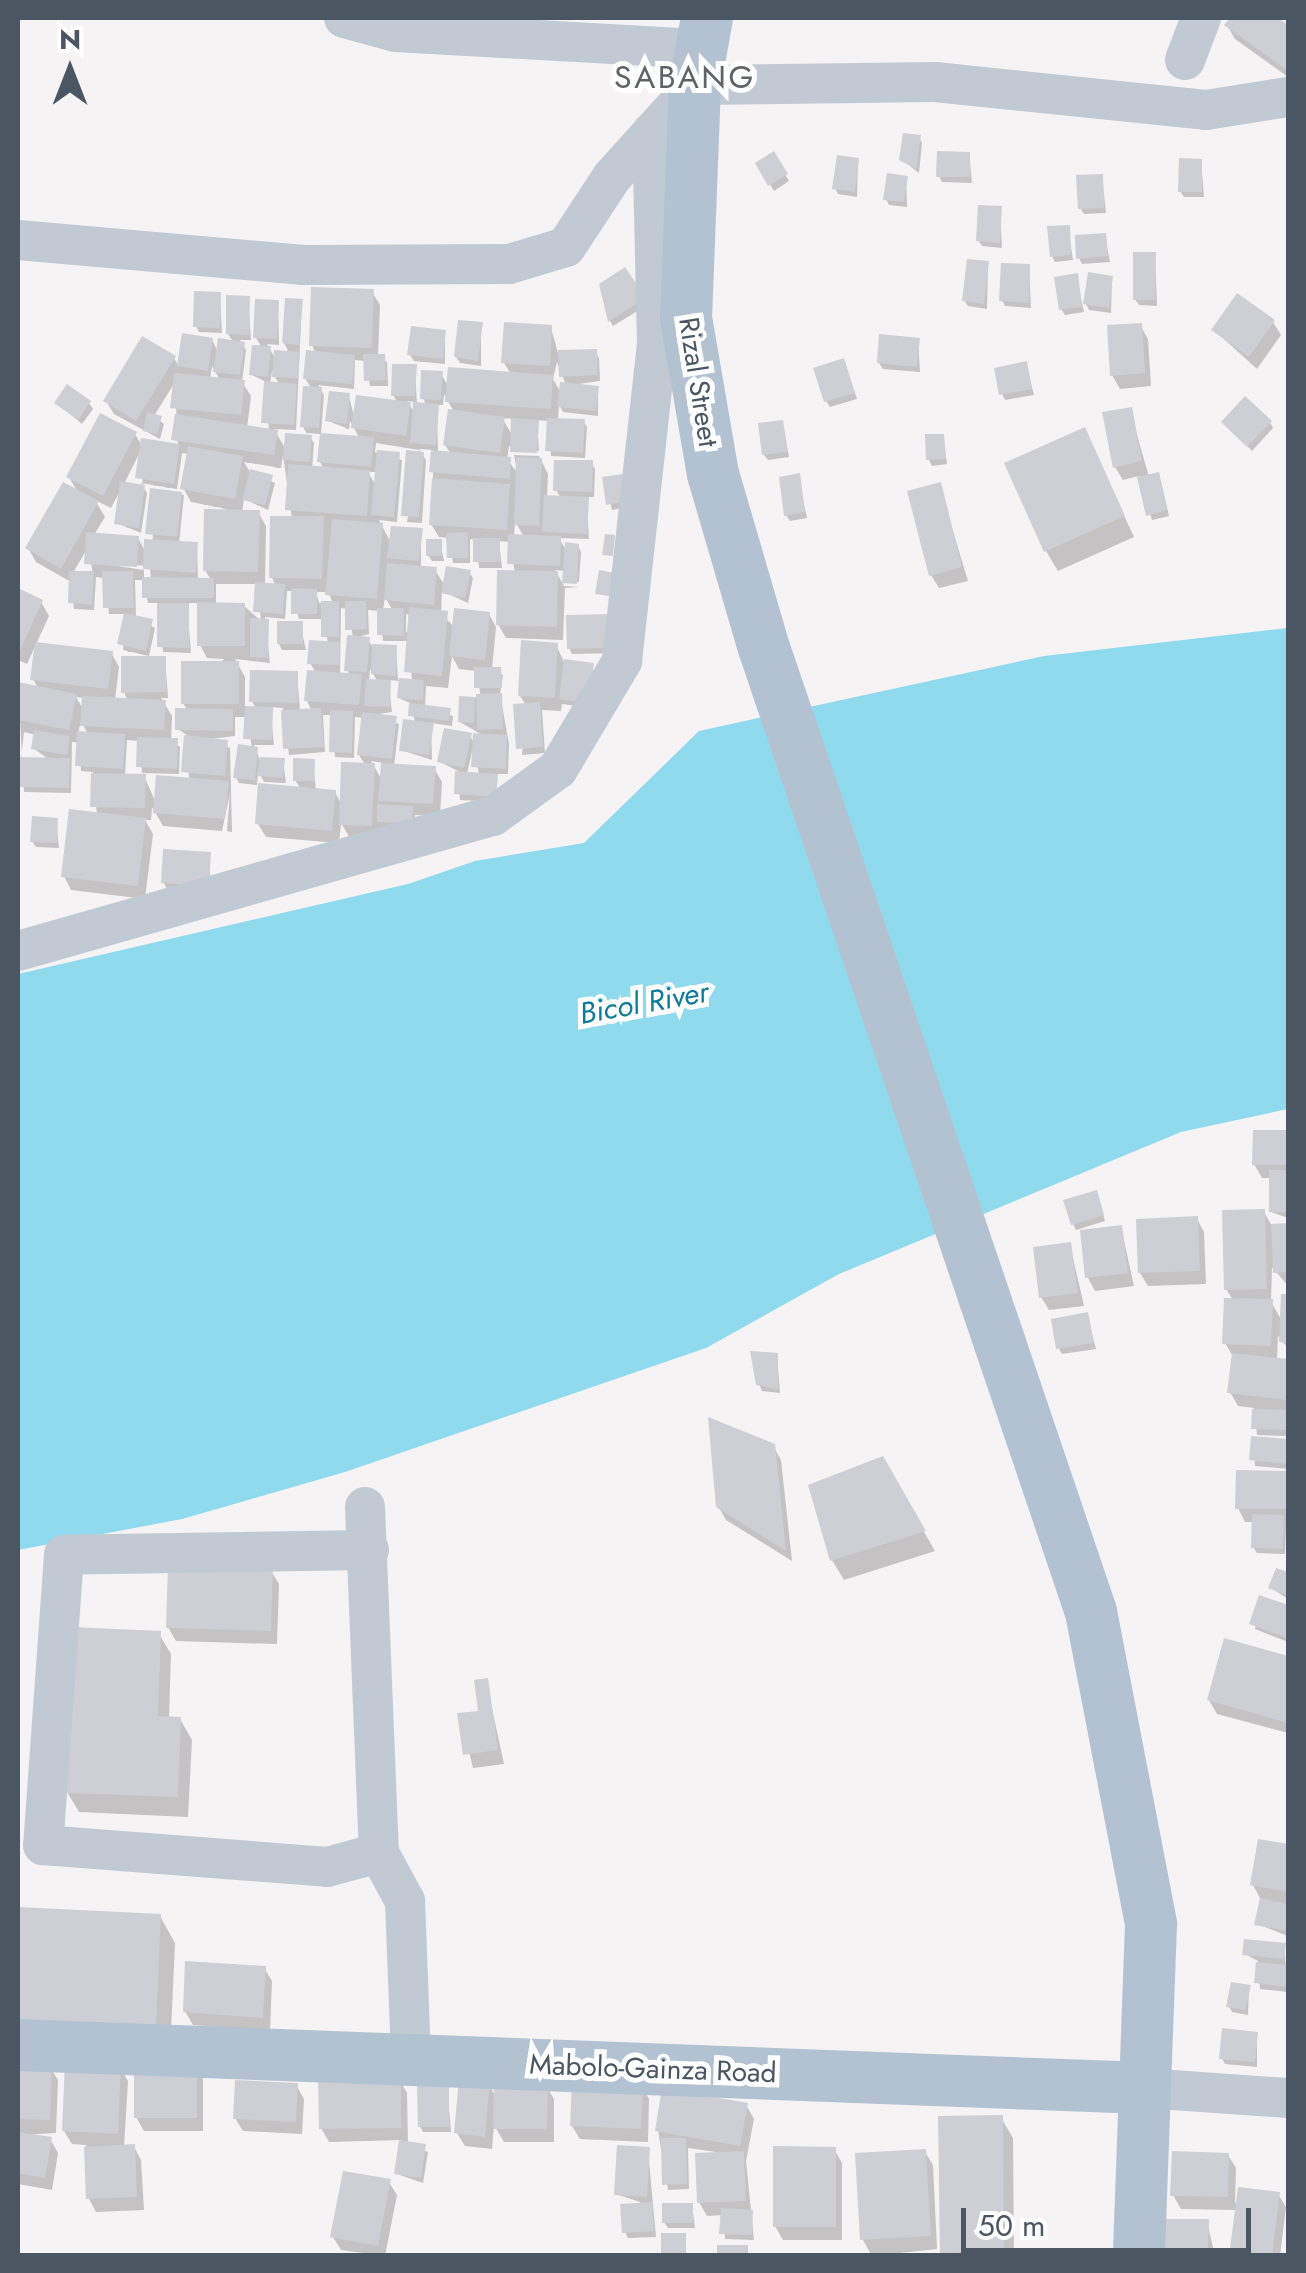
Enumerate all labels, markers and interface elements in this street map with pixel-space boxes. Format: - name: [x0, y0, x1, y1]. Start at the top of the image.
- text: N: [59, 19, 81, 60]
- north arrow: [20, 20, 120, 120]
- district label: SABANG: [614, 58, 756, 96]
- street label: Rizal Street: [671, 315, 725, 449]
- water label: Bicol River: [577, 974, 711, 1032]
- street label: Mabolo-Gainza Road: [529, 2048, 777, 2090]
- scale bar: [966, 2188, 1256, 2250]
- text: 50 m: [978, 2204, 1045, 2247]

